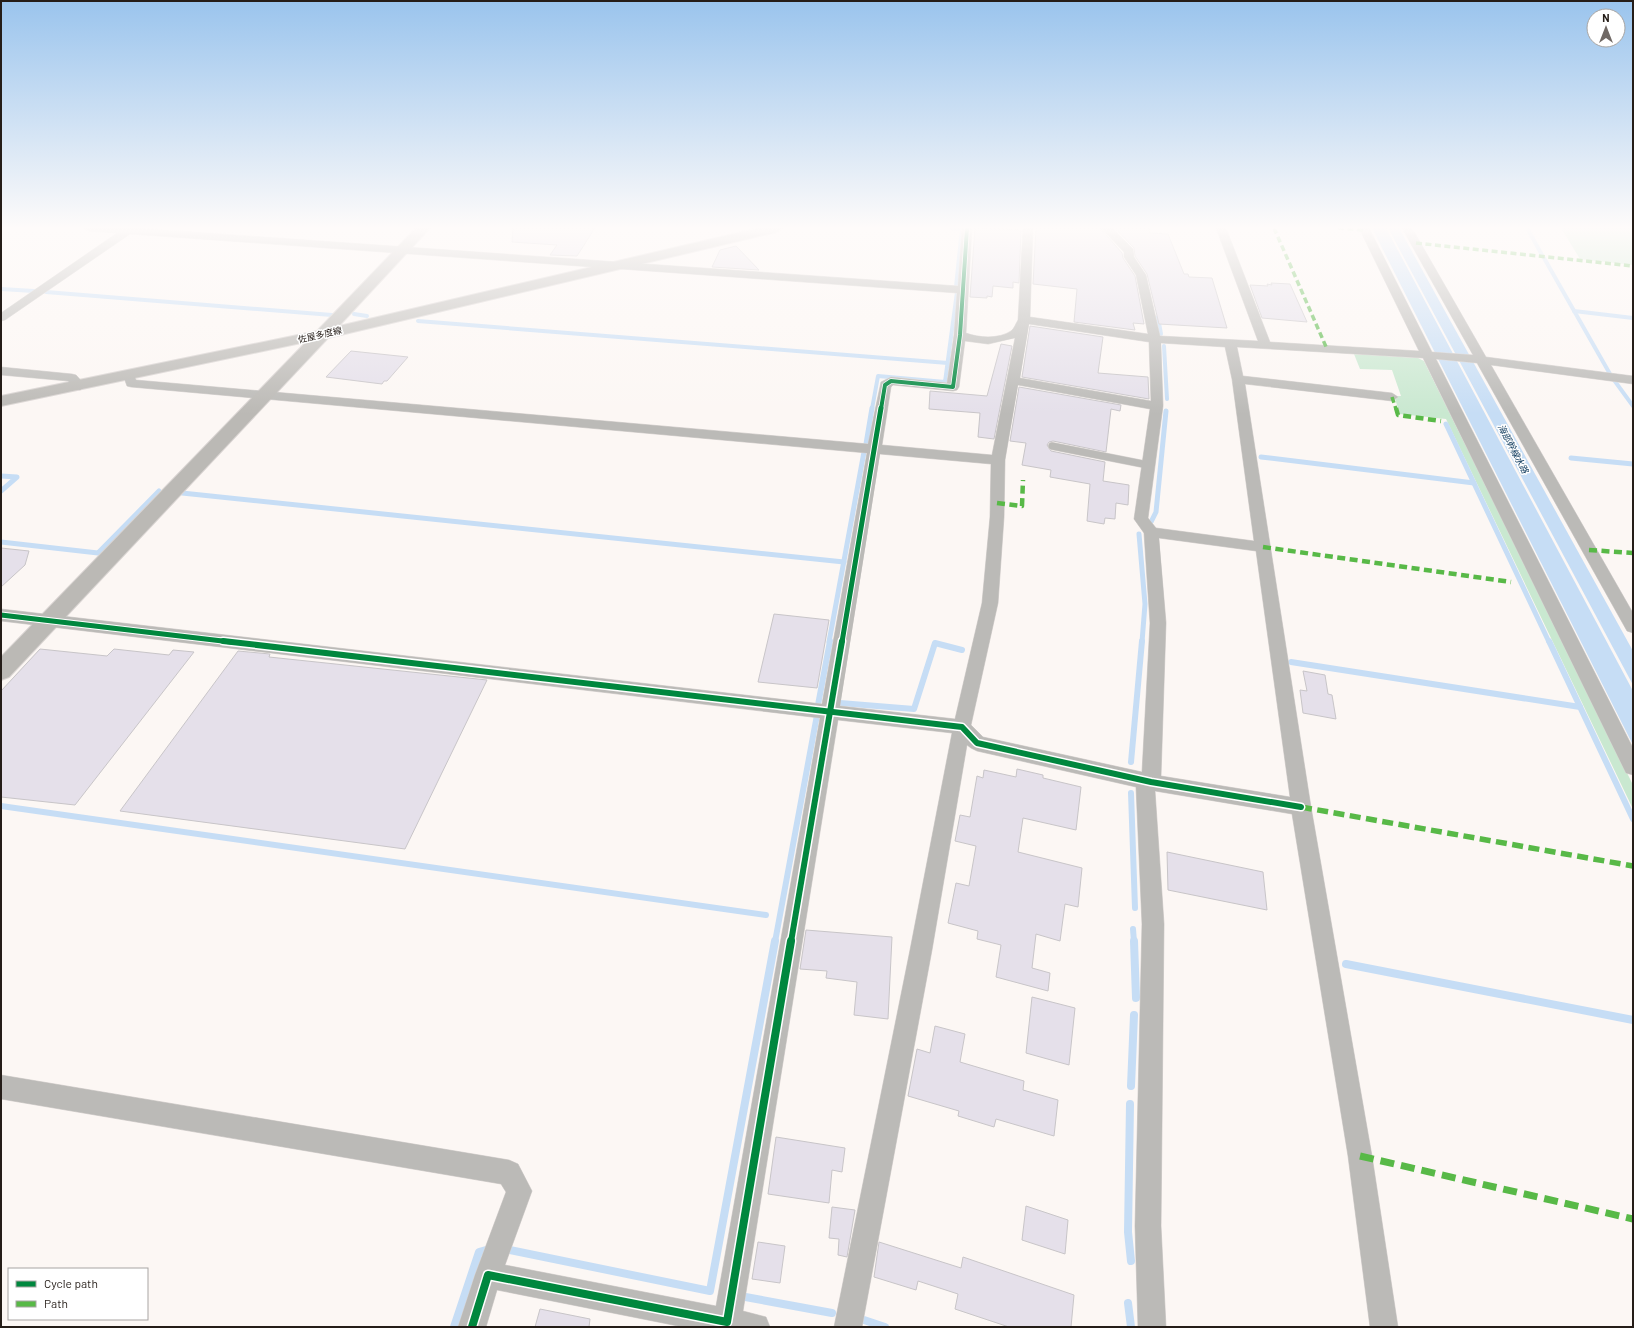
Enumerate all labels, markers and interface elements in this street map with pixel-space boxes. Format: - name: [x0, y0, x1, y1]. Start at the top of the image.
- north arrow: [1586, 8, 1626, 48]
- text: N: [1602, 11, 1610, 24]
- street label: 佐屋多度線: [296, 324, 344, 345]
- water label: 海部幹線水路: [1496, 422, 1531, 476]
- legend: [8, 1268, 148, 1320]
- text: Cycle path: [44, 1276, 98, 1290]
- text: Path: [44, 1296, 68, 1310]

